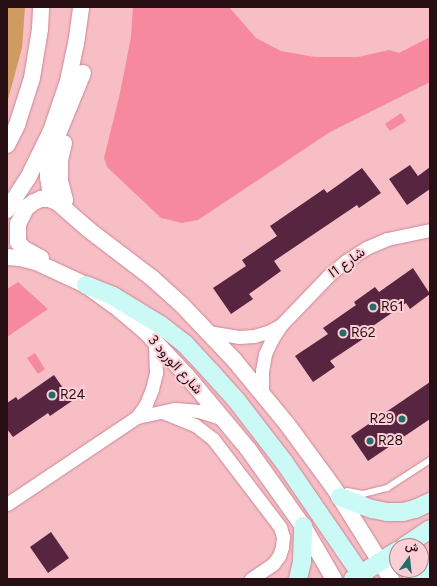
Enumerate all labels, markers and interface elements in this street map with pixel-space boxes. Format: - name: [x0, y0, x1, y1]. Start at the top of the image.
- street label: I1 شارع: [325, 244, 369, 282]
- place label: R61: [381, 299, 403, 315]
- marker: R61: [368, 302, 378, 312]
- place label: R62: [351, 325, 376, 341]
- marker: R62: [338, 328, 348, 338]
- street label: شارع الورود 3: [144, 332, 206, 398]
- place label: R24: [60, 387, 85, 403]
- marker: R24: [47, 390, 57, 400]
- place label: R29: [369, 411, 394, 427]
- marker: R29: [397, 414, 407, 424]
- place label: R28: [378, 433, 403, 449]
- marker: R28: [365, 436, 375, 446]
- north arrow: [389, 538, 429, 578]
- text: ش: [404, 539, 420, 555]

